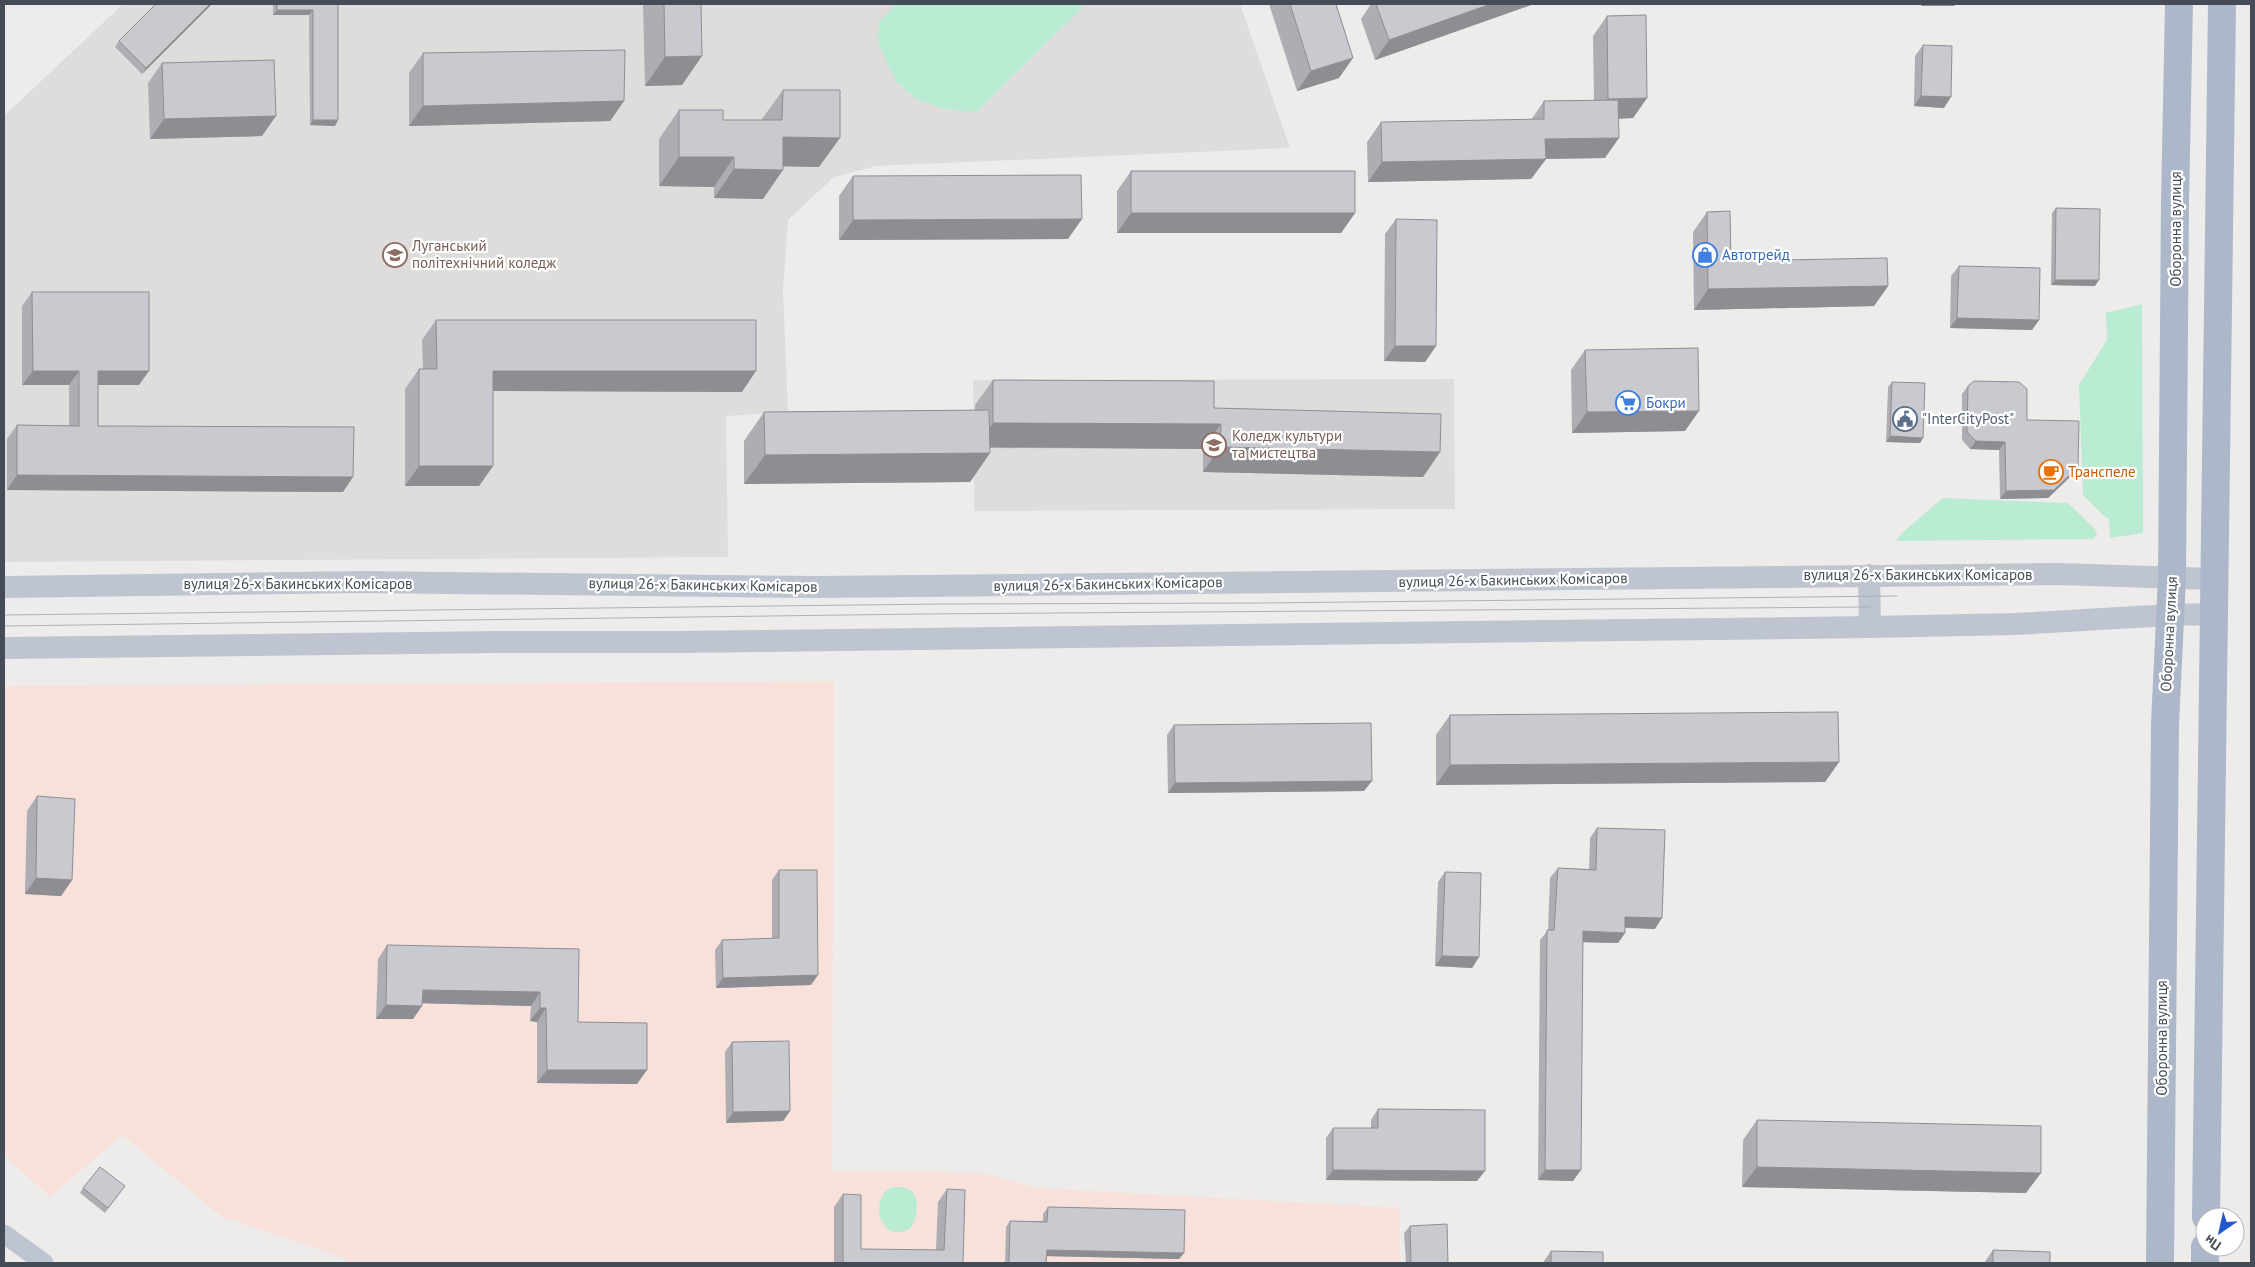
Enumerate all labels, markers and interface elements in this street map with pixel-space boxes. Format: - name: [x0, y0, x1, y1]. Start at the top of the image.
- street label: Оборонна вулиця: [2166, 171, 2185, 287]
- place label: Луганський політехнічний коледж: [411, 236, 556, 272]
- school or university icon: Луганський політехнічний коледж: [382, 242, 408, 268]
- shop icon: Автотрейд: [1692, 242, 1718, 268]
- place label: Автотрейд: [1722, 245, 1790, 264]
- supermarket icon: Бокри: [1615, 390, 1641, 416]
- place label: Бокри: [1646, 393, 1686, 412]
- public building icon: "InterCityPost": [1892, 406, 1918, 432]
- place label: "InterCityPost": [1922, 409, 2014, 428]
- place label: Коледж культури та мистецтва: [1232, 426, 1342, 462]
- school or university icon: Коледж культури та мистецтва: [1201, 432, 1227, 458]
- cafe icon: Транспеле: [2038, 459, 2064, 485]
- place label: Транспеле: [2068, 462, 2136, 481]
- street label: вулиця 26-х Бакинських Комісаров: [1803, 565, 2033, 584]
- street label: вулиця 26-х Бакинських Комісаров: [1398, 568, 1628, 591]
- street label: вулиця 26-х Бакинських Комісаров: [993, 572, 1223, 595]
- street label: вулиця 26-х Бакинських Комісаров: [588, 573, 818, 596]
- street label: вулиця 26-х Бакинських Комісаров: [183, 574, 413, 593]
- street label: Оборонна вулиця: [2156, 576, 2181, 692]
- street label: Оборонна вулиця: [2152, 980, 2171, 1096]
- north arrow: [2195, 1207, 2245, 1257]
- text: Пн: [2201, 1231, 2225, 1255]

